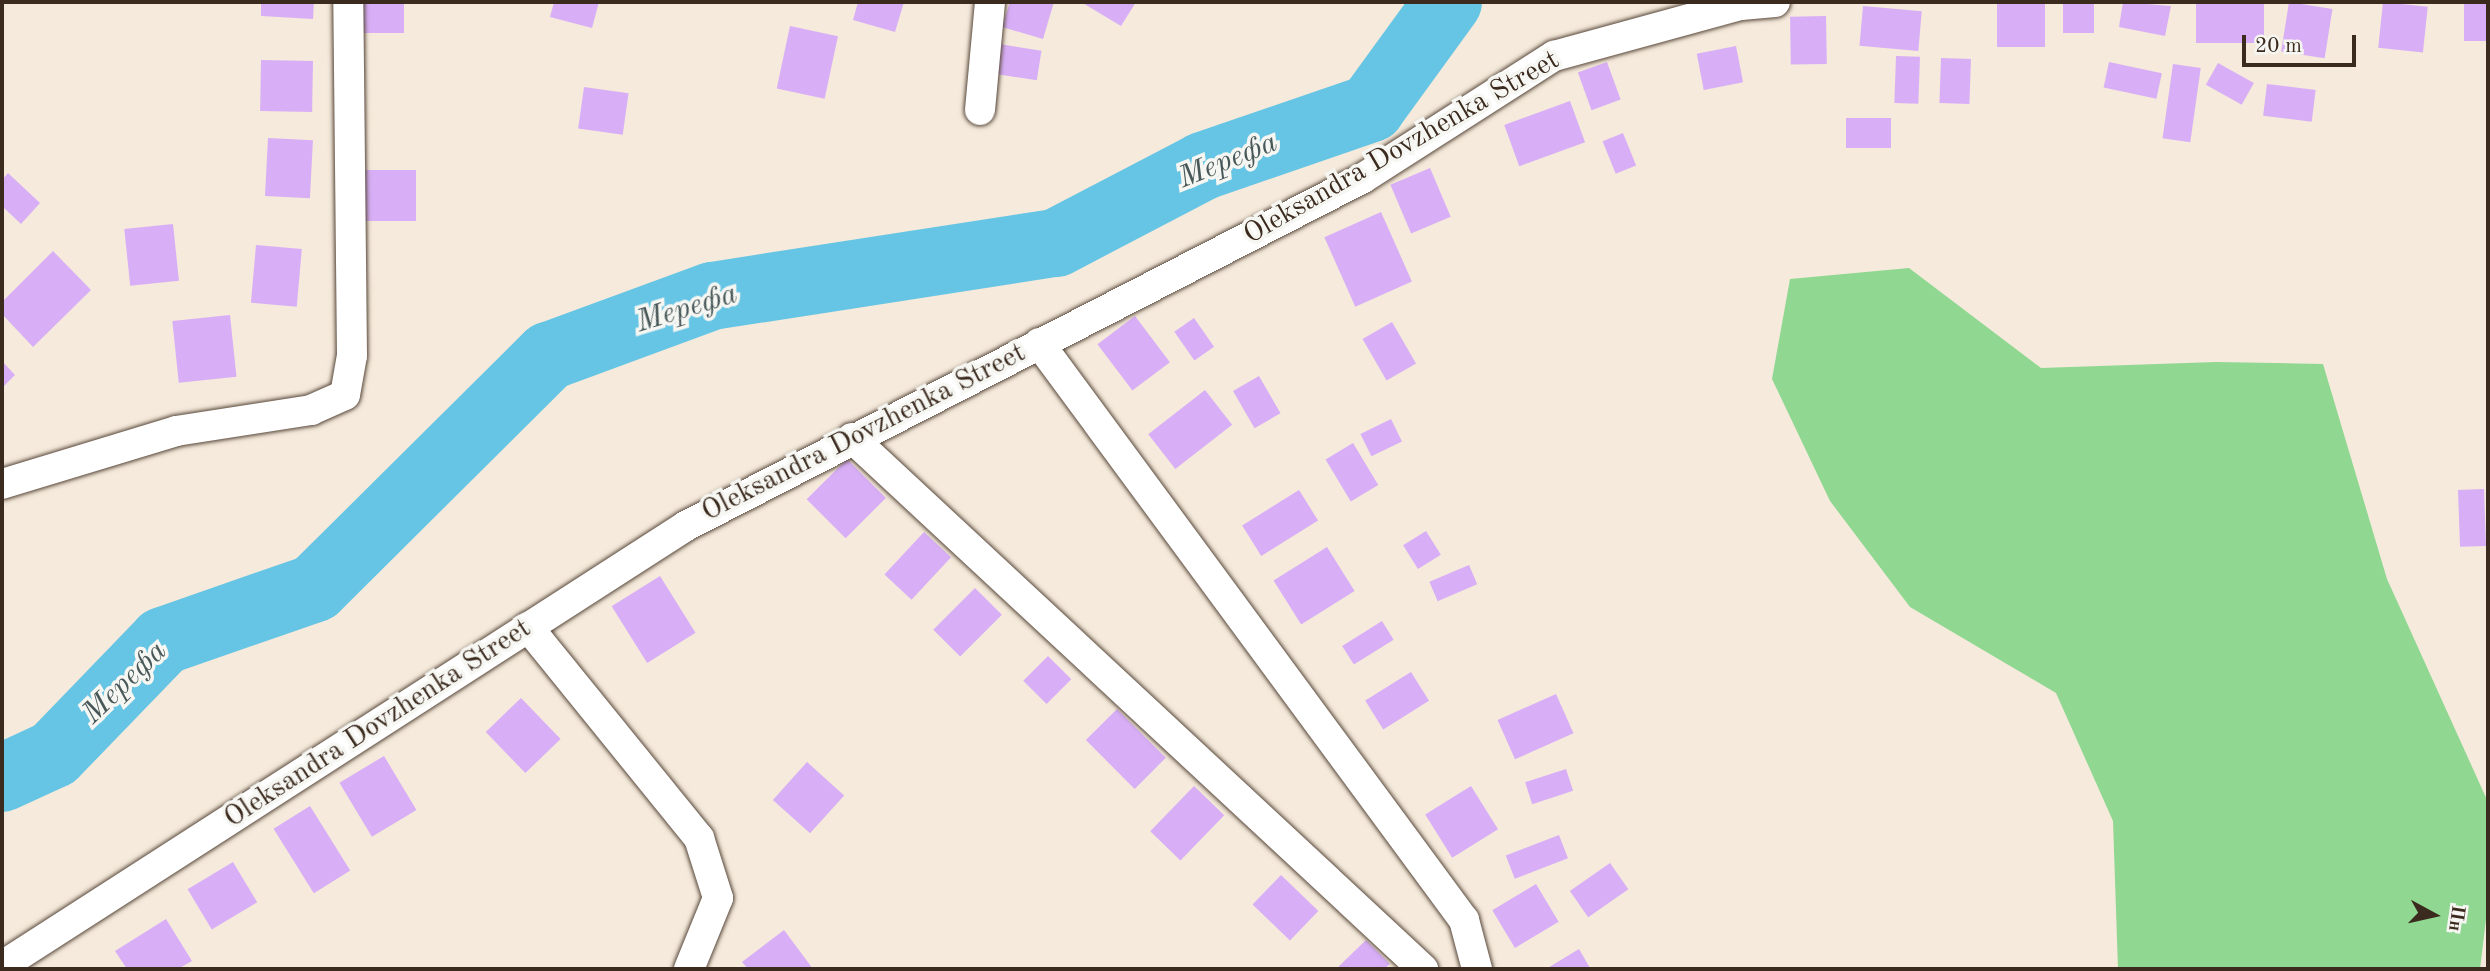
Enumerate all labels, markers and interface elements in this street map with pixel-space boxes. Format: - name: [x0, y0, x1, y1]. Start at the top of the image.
- scale bar: [2245, 21, 2359, 65]
- text: 20 m: [2255, 36, 2302, 57]
- street label: Oleksandra Dovzhenka Street: [1238, 44, 1566, 252]
- water label: Мерефа: [1173, 125, 1283, 197]
- water label: Мерефа: [632, 277, 742, 341]
- street label: Oleksandra Dovzhenka Street: [697, 337, 1031, 529]
- street label: Oleksandra Dovzhenka Street: [218, 612, 538, 836]
- water label: Мерефа: [75, 634, 175, 732]
- north arrow: [2399, 880, 2469, 950]
- text: Пн: [2444, 904, 2467, 932]

